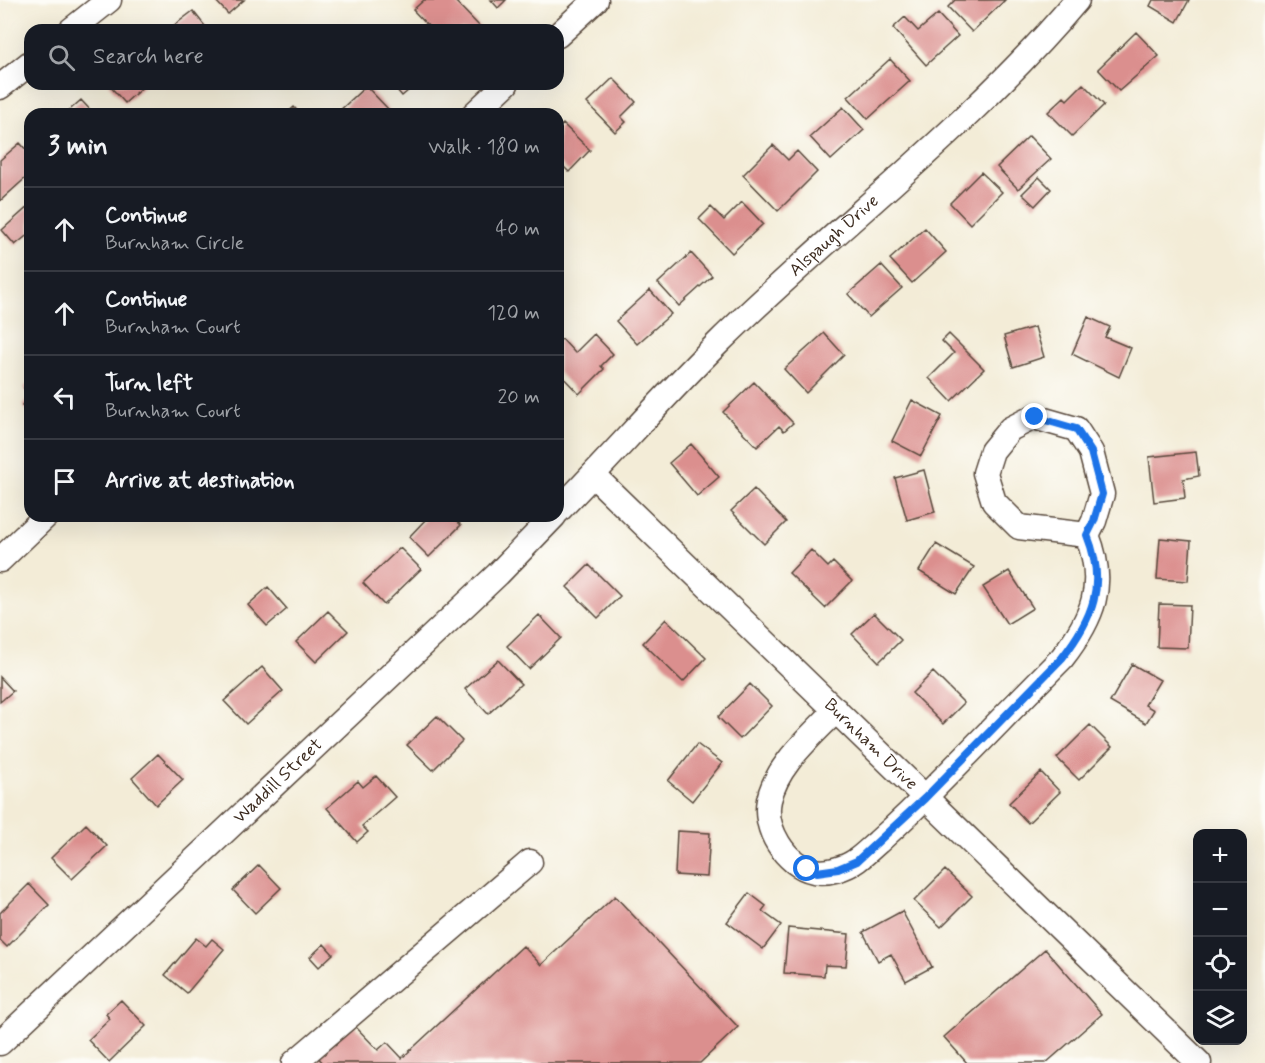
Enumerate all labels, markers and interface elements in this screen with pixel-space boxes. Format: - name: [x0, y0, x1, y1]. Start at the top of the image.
- search box: [24, 24, 564, 90]
- icon: search: [45, 41, 78, 74]
- text: Search here: [93, 43, 204, 71]
- text: 3 min: [48, 130, 108, 164]
- text: Walk · 180 m: [428, 134, 540, 161]
- street label: Alspaugh Drive: [784, 189, 884, 282]
- text: Continue: [105, 202, 187, 230]
- icon: ahead: [48, 213, 81, 246]
- text: 40 m: [496, 216, 540, 243]
- text: Burnham Circle: [105, 230, 244, 257]
- text: Continue: [105, 286, 187, 314]
- icon: ahead: [48, 297, 81, 330]
- text: 120 m: [487, 300, 540, 327]
- text: Burnham Court: [105, 314, 241, 341]
- text: Turn left: [105, 370, 193, 398]
- icon: left: [48, 381, 81, 414]
- text: 20 m: [497, 384, 540, 411]
- text: Burnham Court: [105, 398, 241, 425]
- route end: [1021, 403, 1047, 429]
- icon: arrive: [48, 465, 81, 498]
- text: Arrive at destination: [105, 467, 295, 495]
- street label: Burnham Drive: [819, 693, 923, 796]
- street label: Waddill Street: [228, 733, 328, 829]
- map controls: [1193, 829, 1247, 1045]
- button: +: [1193, 829, 1247, 883]
- route start: [793, 855, 819, 881]
- button: −: [1193, 883, 1247, 937]
- button: locate: [1193, 937, 1247, 991]
- button: layers: [1193, 991, 1247, 1045]

